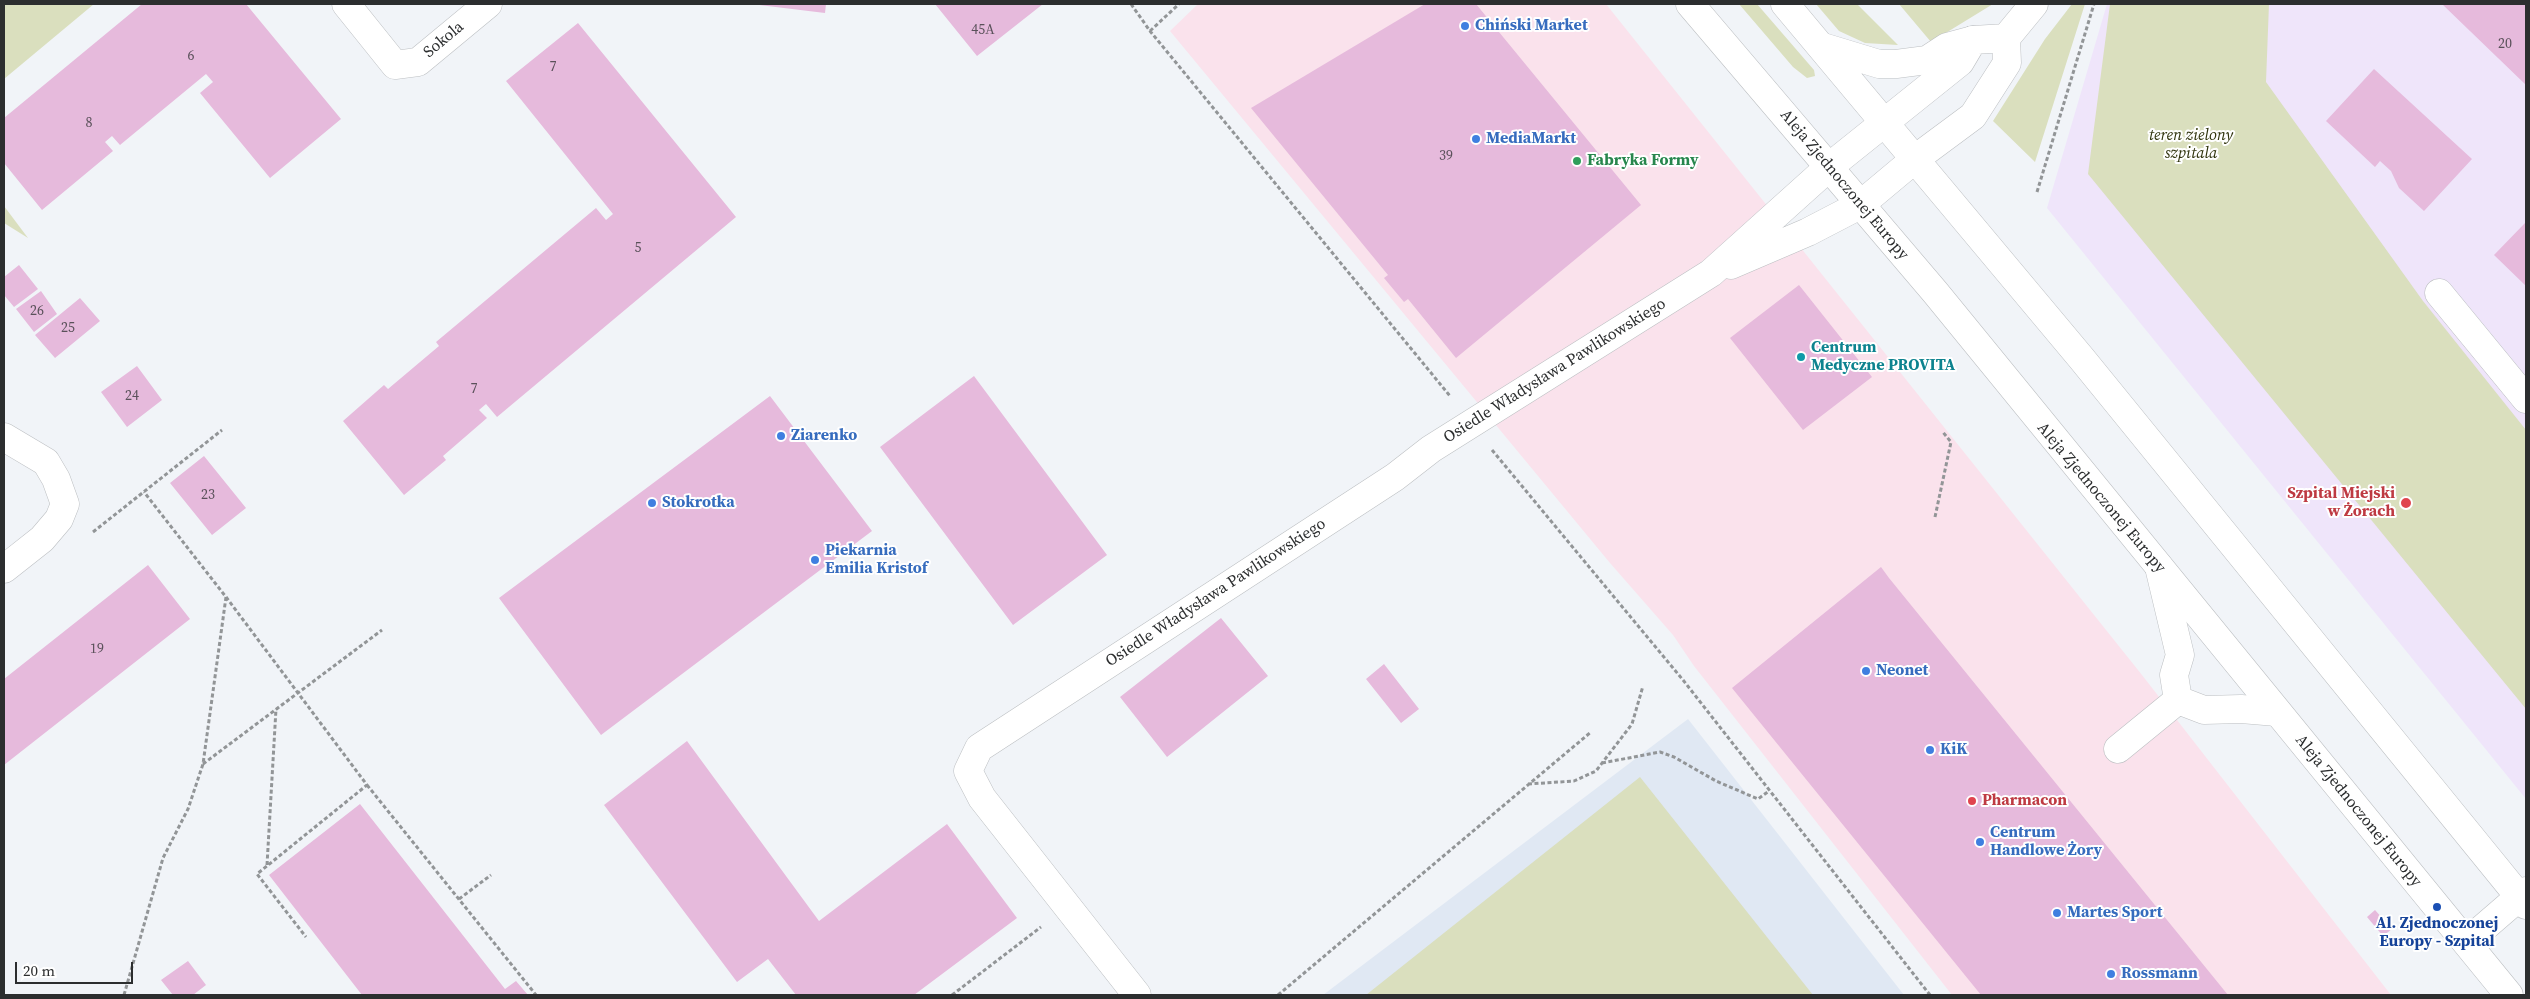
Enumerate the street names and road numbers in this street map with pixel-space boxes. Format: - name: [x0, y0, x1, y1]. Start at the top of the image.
- street label: Sokola: [420, 18, 468, 62]
- street label: Aleja Zjednoczonej Europy: [1776, 106, 1912, 264]
- street label: Osiedle Władysława Pawlikowskiego: [1440, 294, 1670, 448]
- street label: Aleja Zjednoczonej Europy: [2033, 419, 2169, 577]
- street label: Osiedle Władysława Pawlikowskiego: [1102, 515, 1330, 671]
- street label: Aleja Zjednoczonej Europy: [2291, 731, 2425, 891]

